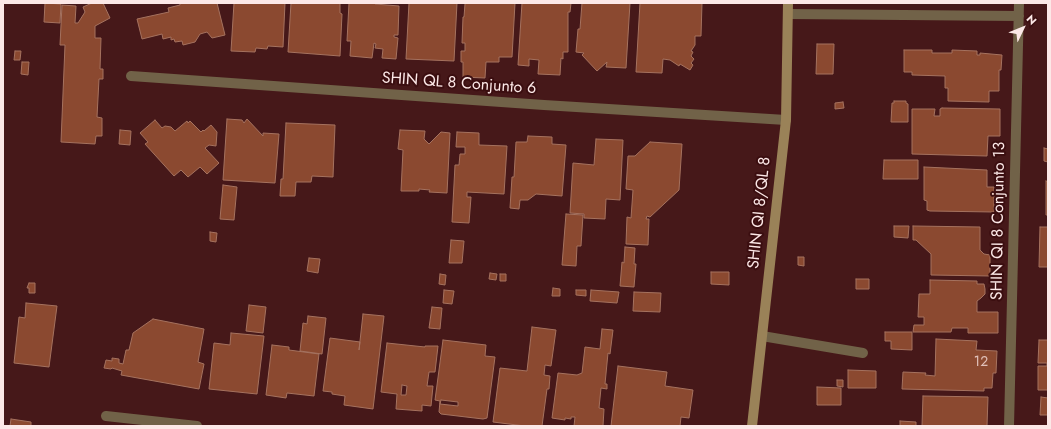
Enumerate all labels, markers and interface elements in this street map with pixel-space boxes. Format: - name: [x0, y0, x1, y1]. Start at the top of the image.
- north arrow: [1003, 8, 1043, 48]
- text: N: [1023, 11, 1041, 28]
- street label: SHIN QL 8 Conjunto 6: [381, 69, 537, 99]
- street label: SHIN QI 8 Conjunto 13: [988, 142, 1010, 300]
- street label: SHIN QI 8/QL 8: [745, 156, 775, 270]
- house number: 12: [974, 355, 988, 371]

